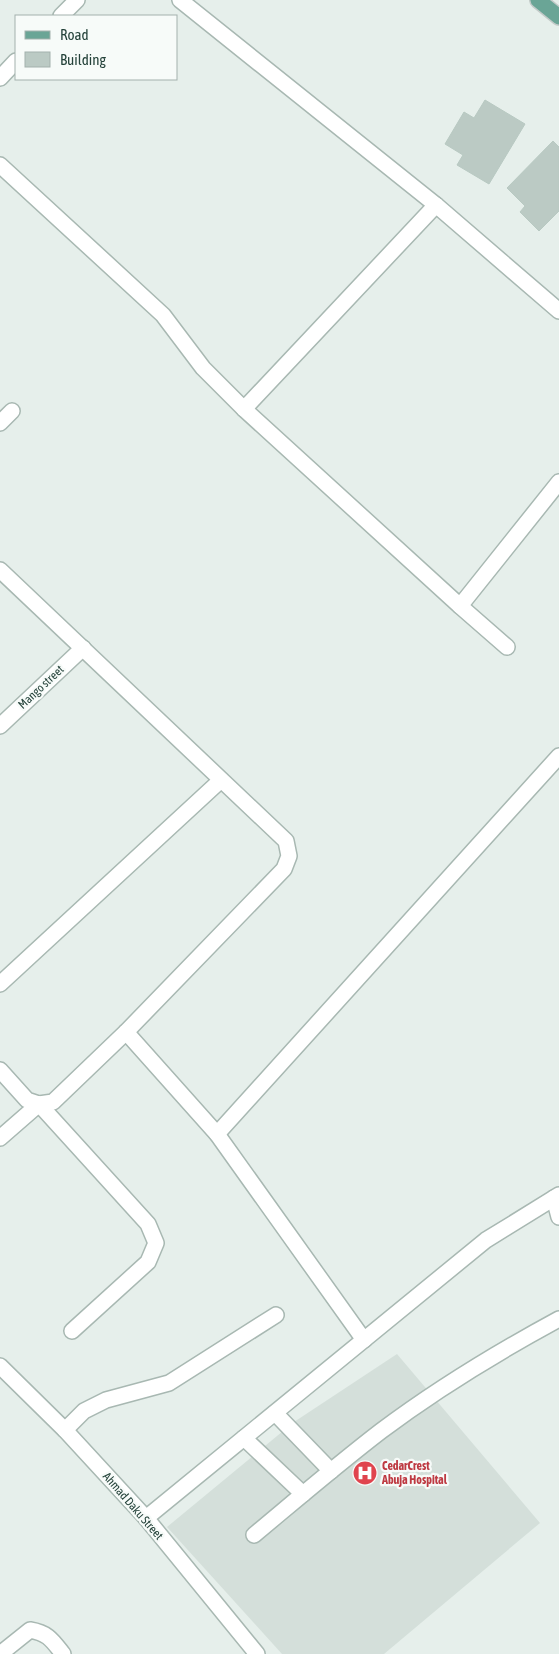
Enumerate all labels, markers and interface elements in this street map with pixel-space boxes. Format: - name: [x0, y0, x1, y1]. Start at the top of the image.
- legend: [15, 15, 178, 80]
- text: Road: [60, 26, 89, 43]
- text: Building: [60, 51, 106, 68]
- street label: Mango street: [15, 662, 67, 712]
- place label: CedarCrest Abuja Hospital: [381, 1459, 448, 1487]
- hospital icon: CedarCrest Abuja Hospital: [352, 1460, 378, 1486]
- street label: Ahmad Daku Street: [100, 1469, 166, 1543]

